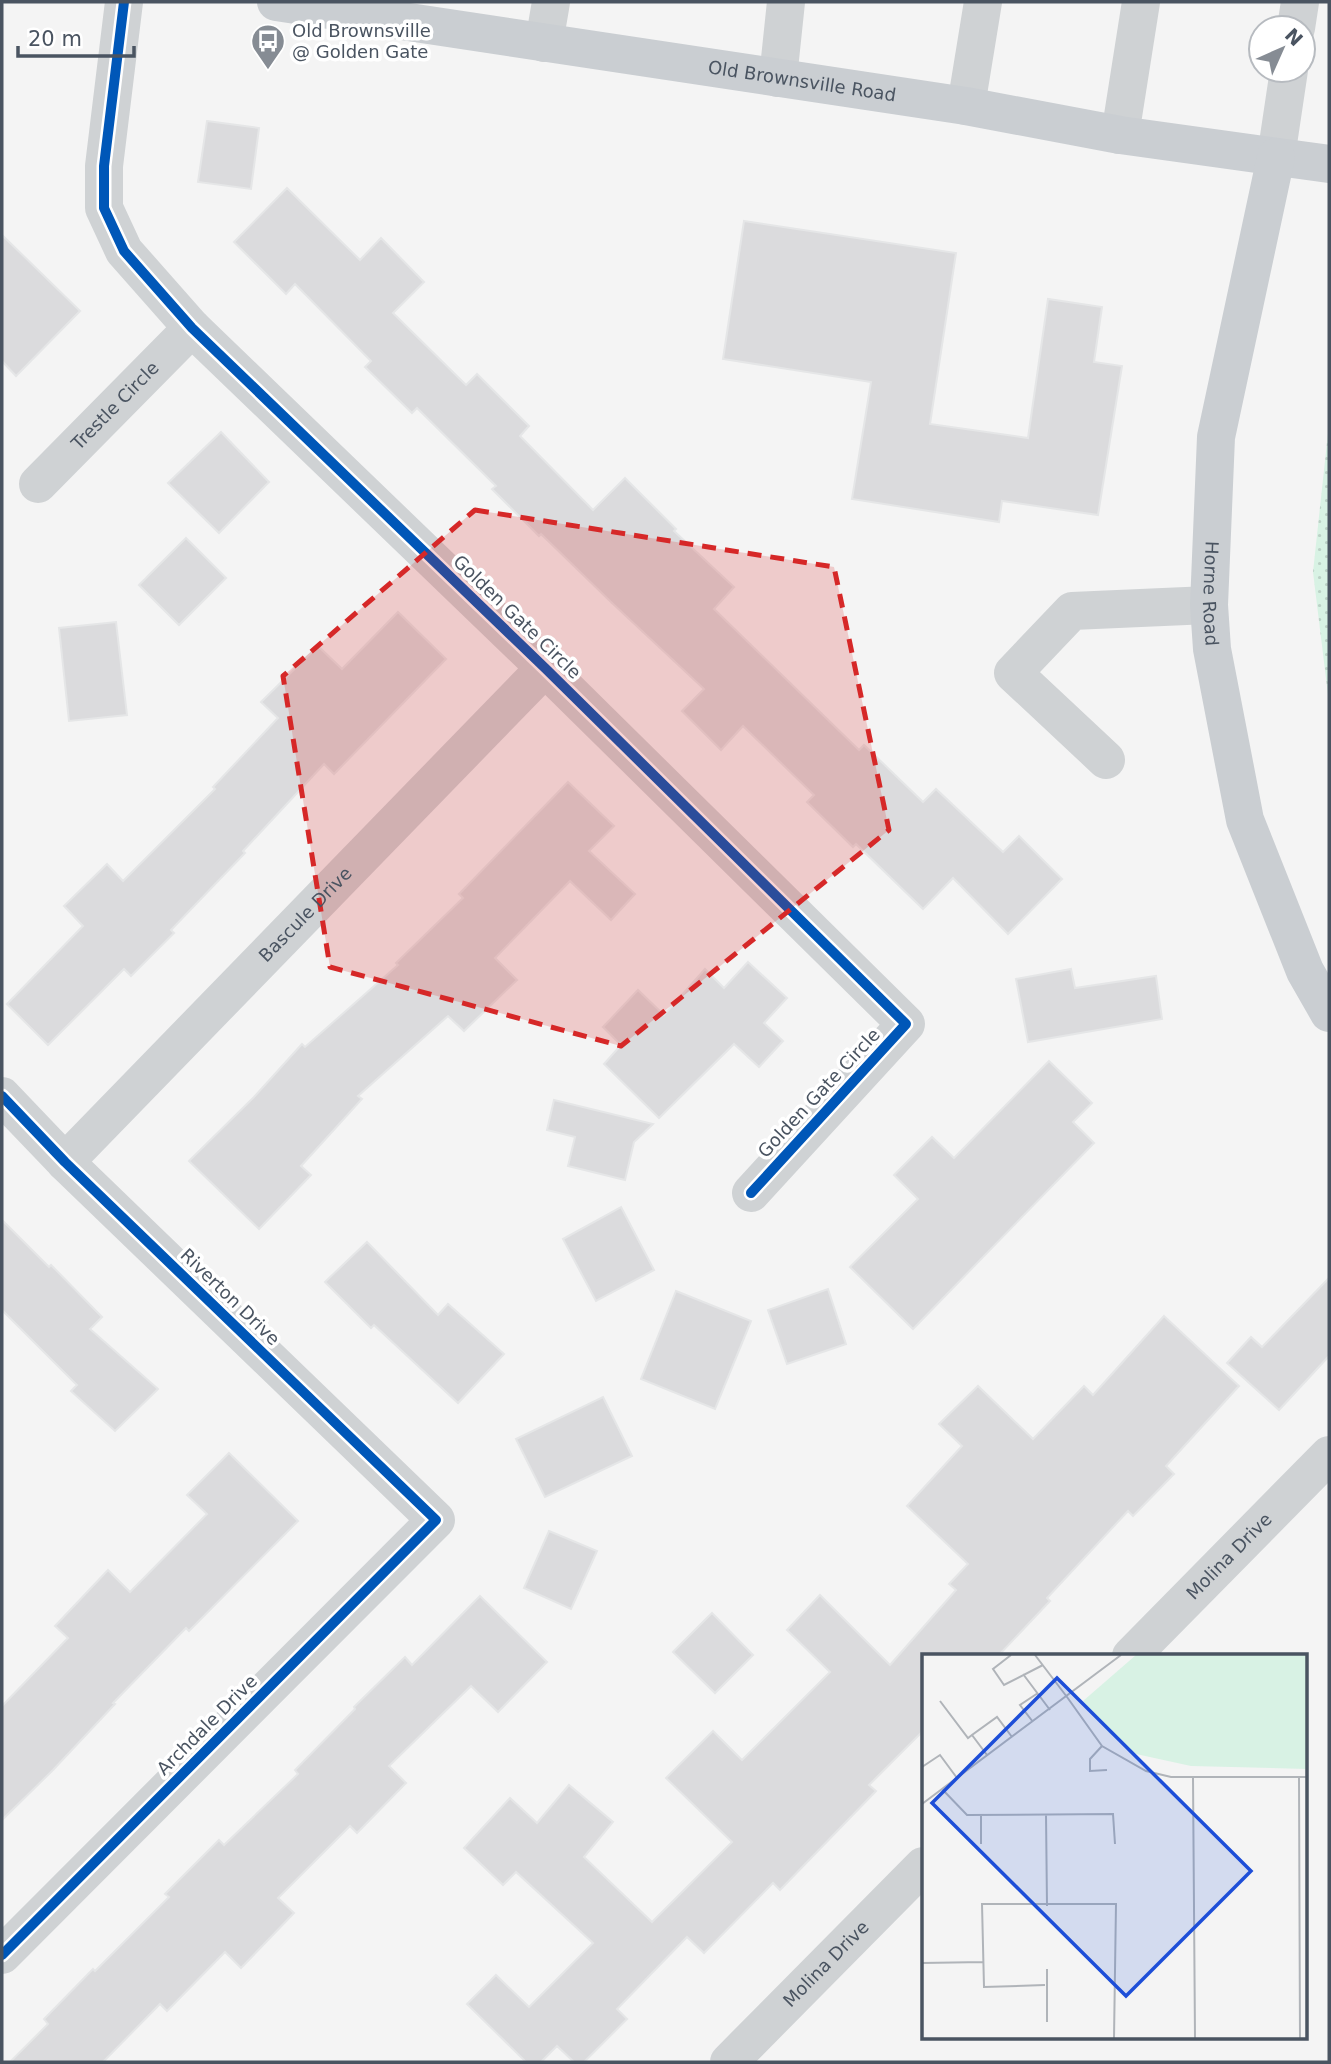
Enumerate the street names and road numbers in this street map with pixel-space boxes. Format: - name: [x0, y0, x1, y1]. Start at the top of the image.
- street label: Old Brownsville Road: [707, 56, 898, 105]
- street label: Trestle Circle: [66, 357, 163, 454]
- street label: Horne Road: [1199, 541, 1223, 647]
- street label: Golden Gate Circle: [449, 550, 585, 683]
- street label: Bascule Drive: [254, 862, 356, 966]
- street label: Golden Gate Circle: [753, 1024, 884, 1162]
- street label: Riverton Drive: [176, 1244, 284, 1349]
- street label: Molina Drive: [1182, 1508, 1276, 1603]
- street label: Archdale Drive: [152, 1670, 261, 1779]
- street label: Molina Drive: [779, 1916, 873, 2011]

